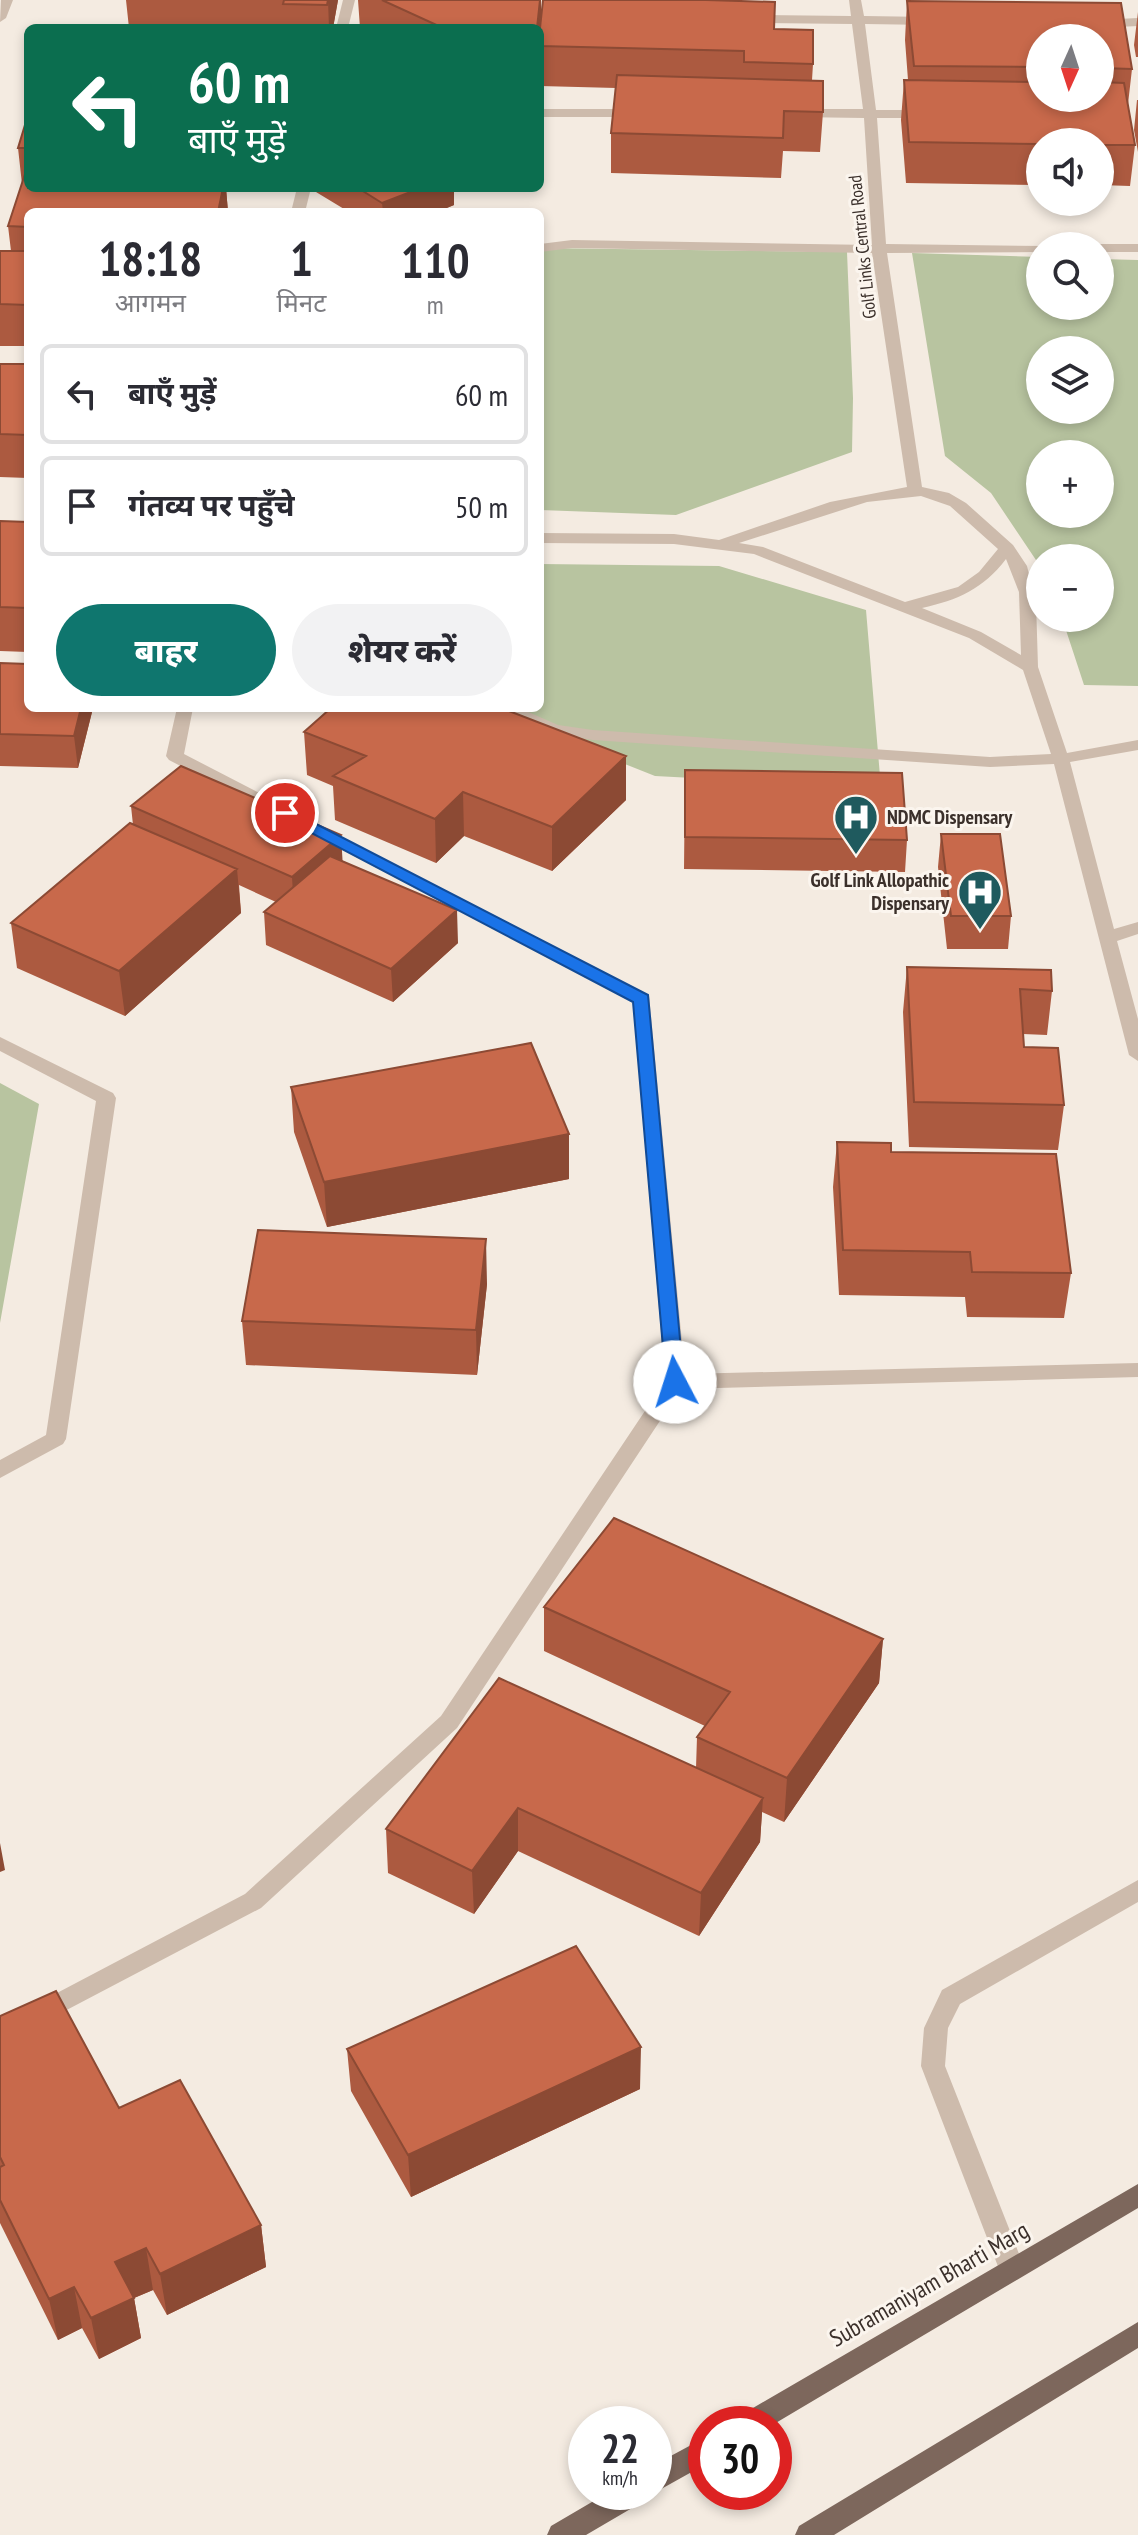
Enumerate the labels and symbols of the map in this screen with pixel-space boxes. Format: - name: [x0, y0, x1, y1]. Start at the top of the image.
- north arrow: [1026, 24, 1114, 112]
- street label: Golf Links Central Road: [843, 174, 881, 320]
- pin: [251, 779, 319, 847]
- hospital icon: NDMC Dispensary: [832, 793, 880, 856]
- place label: NDMC Dispensary: [887, 804, 1013, 830]
- place label: Golf Link Allopathic Dispensary: [811, 867, 950, 916]
- hospital icon: Golf Link Allopathic Dispensary: [956, 868, 1004, 931]
- position arrow: [633, 1340, 717, 1424]
- street label: Subramaniyam Bharti Marg: [824, 2214, 1034, 2354]
- speed limit sign: 30: [688, 2406, 792, 2510]

